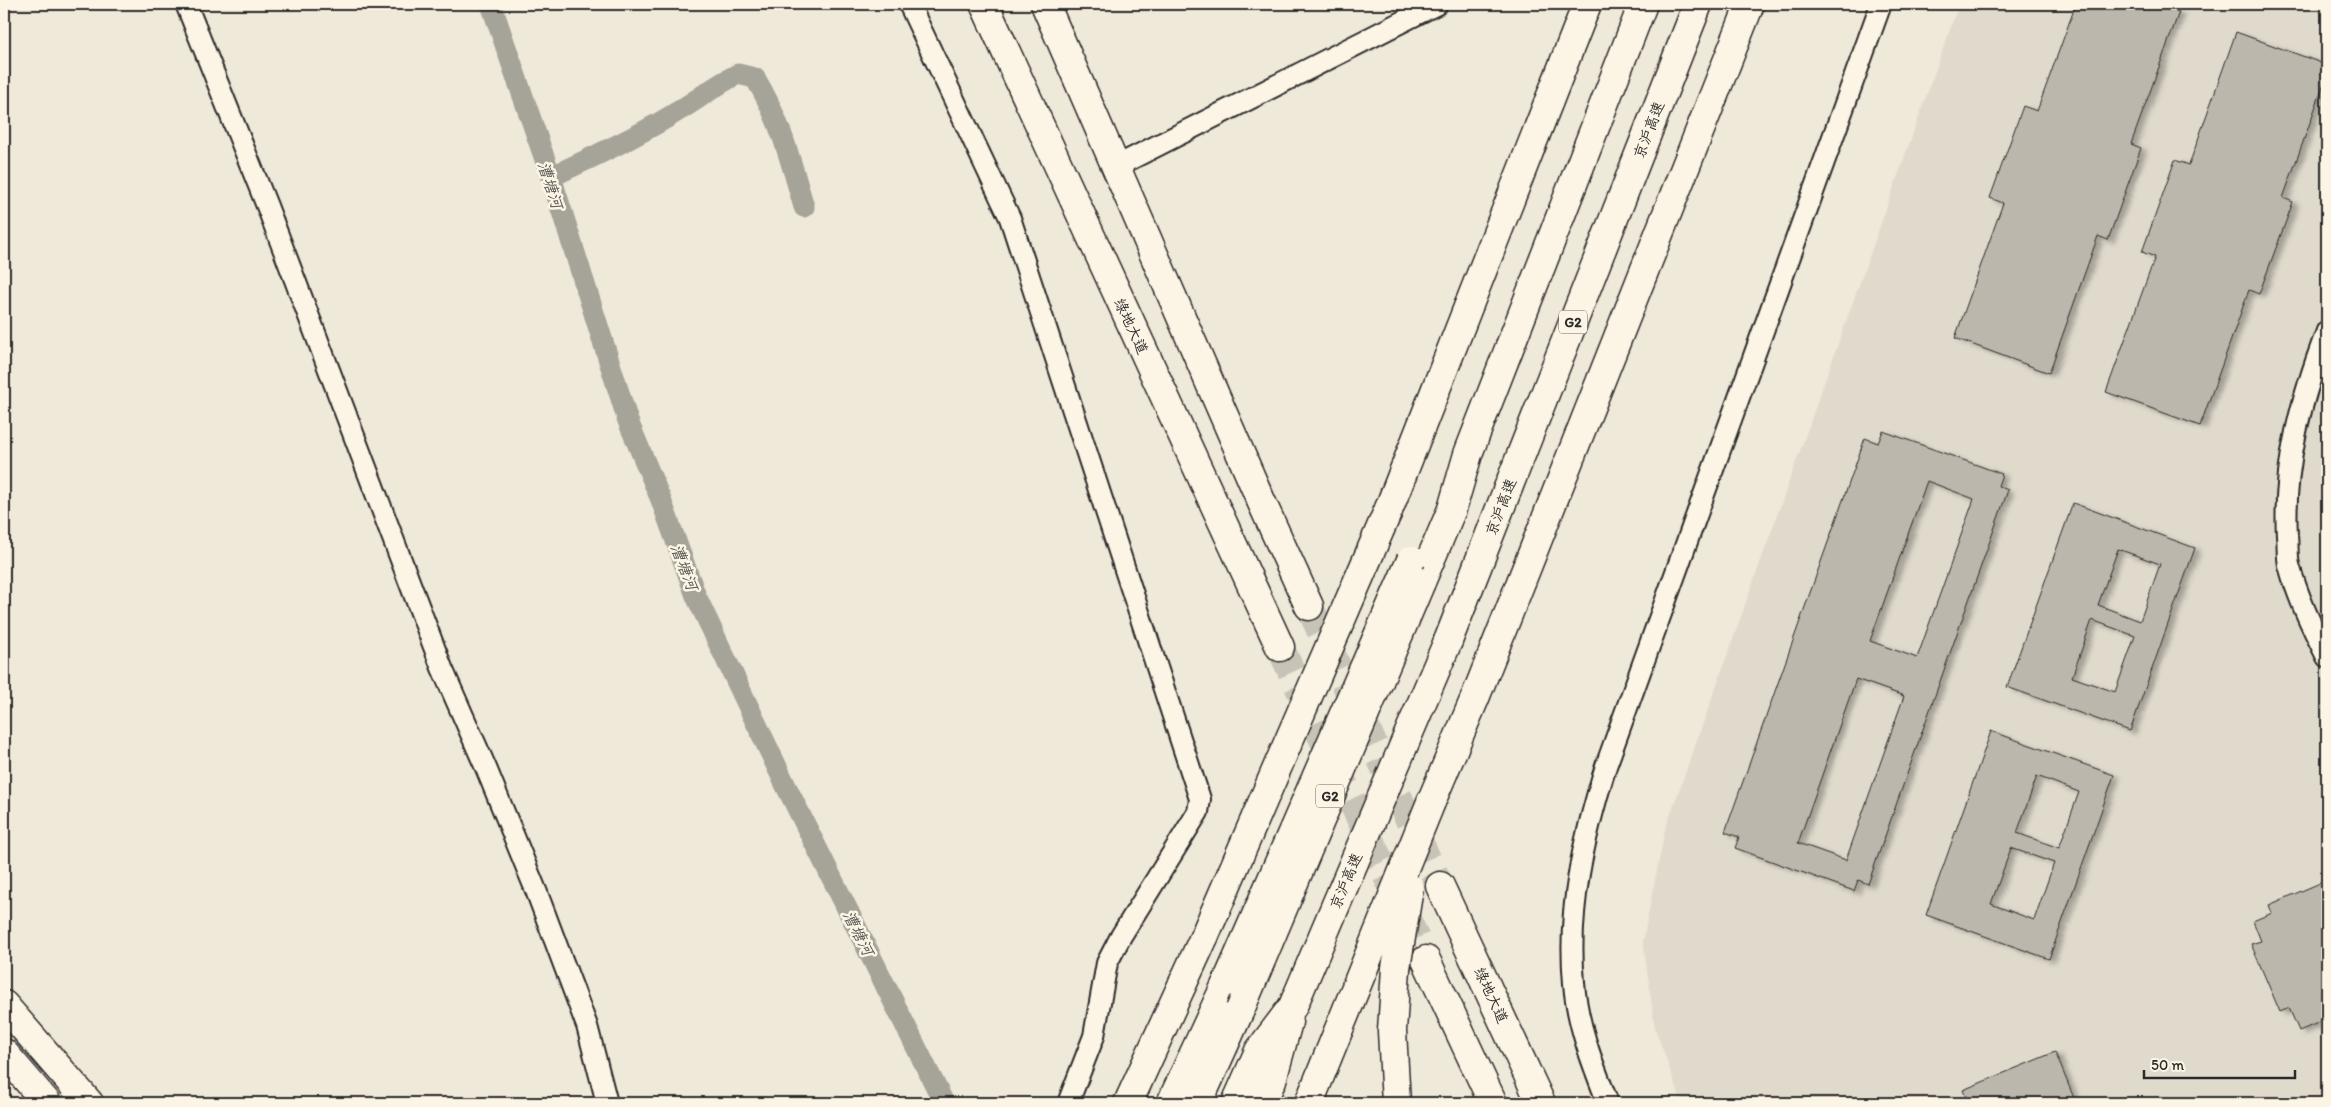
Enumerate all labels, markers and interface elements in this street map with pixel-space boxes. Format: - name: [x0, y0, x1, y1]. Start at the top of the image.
- street label: 京沪高速: [1630, 99, 1668, 161]
- water label: 漕塘河: [534, 159, 568, 214]
- street label: 绿地大道: [1110, 295, 1152, 357]
- road number: G2: [1559, 311, 1587, 334]
- street label: 京沪高速: [1482, 476, 1520, 538]
- water label: 漕塘河: [667, 541, 703, 596]
- road number: G2: [1316, 784, 1344, 808]
- street label: 京沪高速: [1326, 850, 1366, 912]
- water label: 漕塘河: [839, 908, 879, 962]
- street label: 绿地大道: [1470, 964, 1512, 1026]
- scale bar: [2144, 1047, 2295, 1079]
- text: 50 m: [2151, 1056, 2184, 1074]

